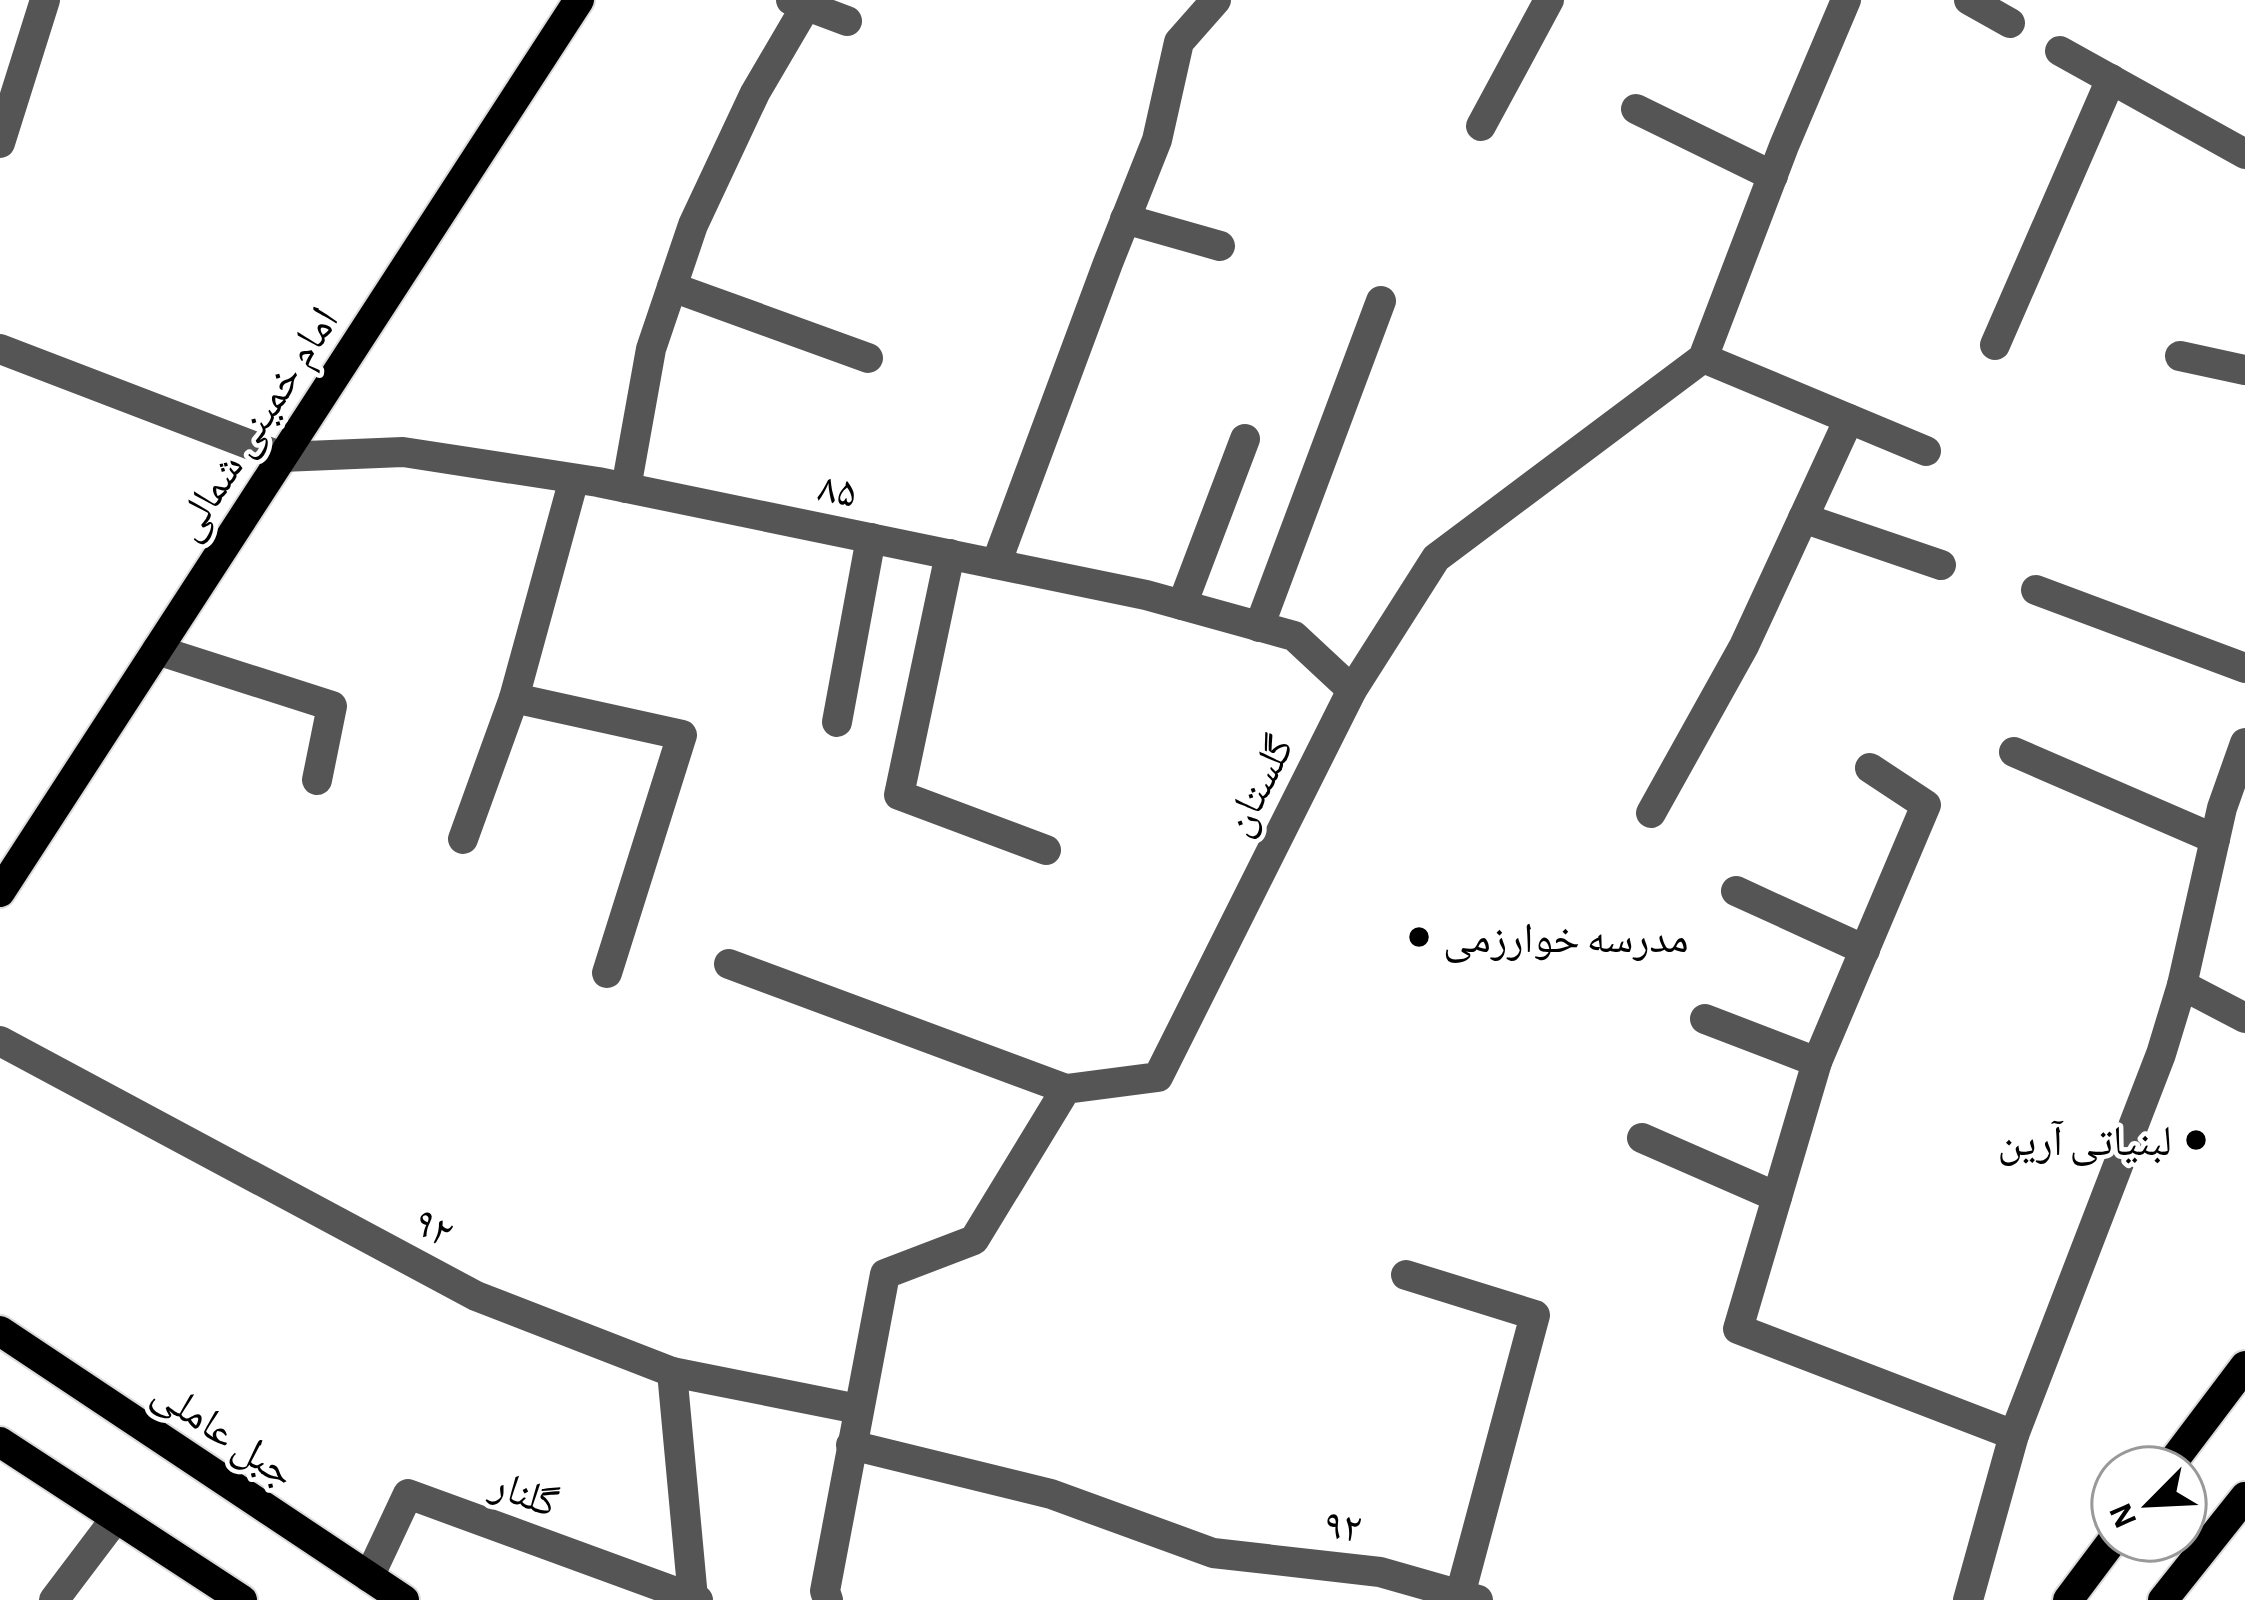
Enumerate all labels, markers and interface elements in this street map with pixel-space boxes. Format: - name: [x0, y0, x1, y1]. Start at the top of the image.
- street label: امام خمینی شمالی: [165, 300, 351, 551]
- street label: ۸۵: [815, 467, 860, 515]
- street label: گلستان: [1216, 729, 1304, 844]
- place label: مدرسه خوارزمی: [1443, 918, 1689, 963]
- marker: مدرسه خوارزمی: [1406, 924, 1432, 950]
- place label: لبنیاتی آرین: [1997, 1120, 2172, 1166]
- marker: لبنیاتی آرین: [2183, 1127, 2209, 1153]
- street label: ۹۲: [407, 1200, 460, 1255]
- street label: جبل عاملی: [144, 1370, 302, 1498]
- north arrow: [2089, 1444, 2209, 1564]
- street label: گلنار: [484, 1462, 563, 1526]
- text: N: [2104, 1498, 2144, 1532]
- street label: ۹۲: [1321, 1504, 1364, 1550]

